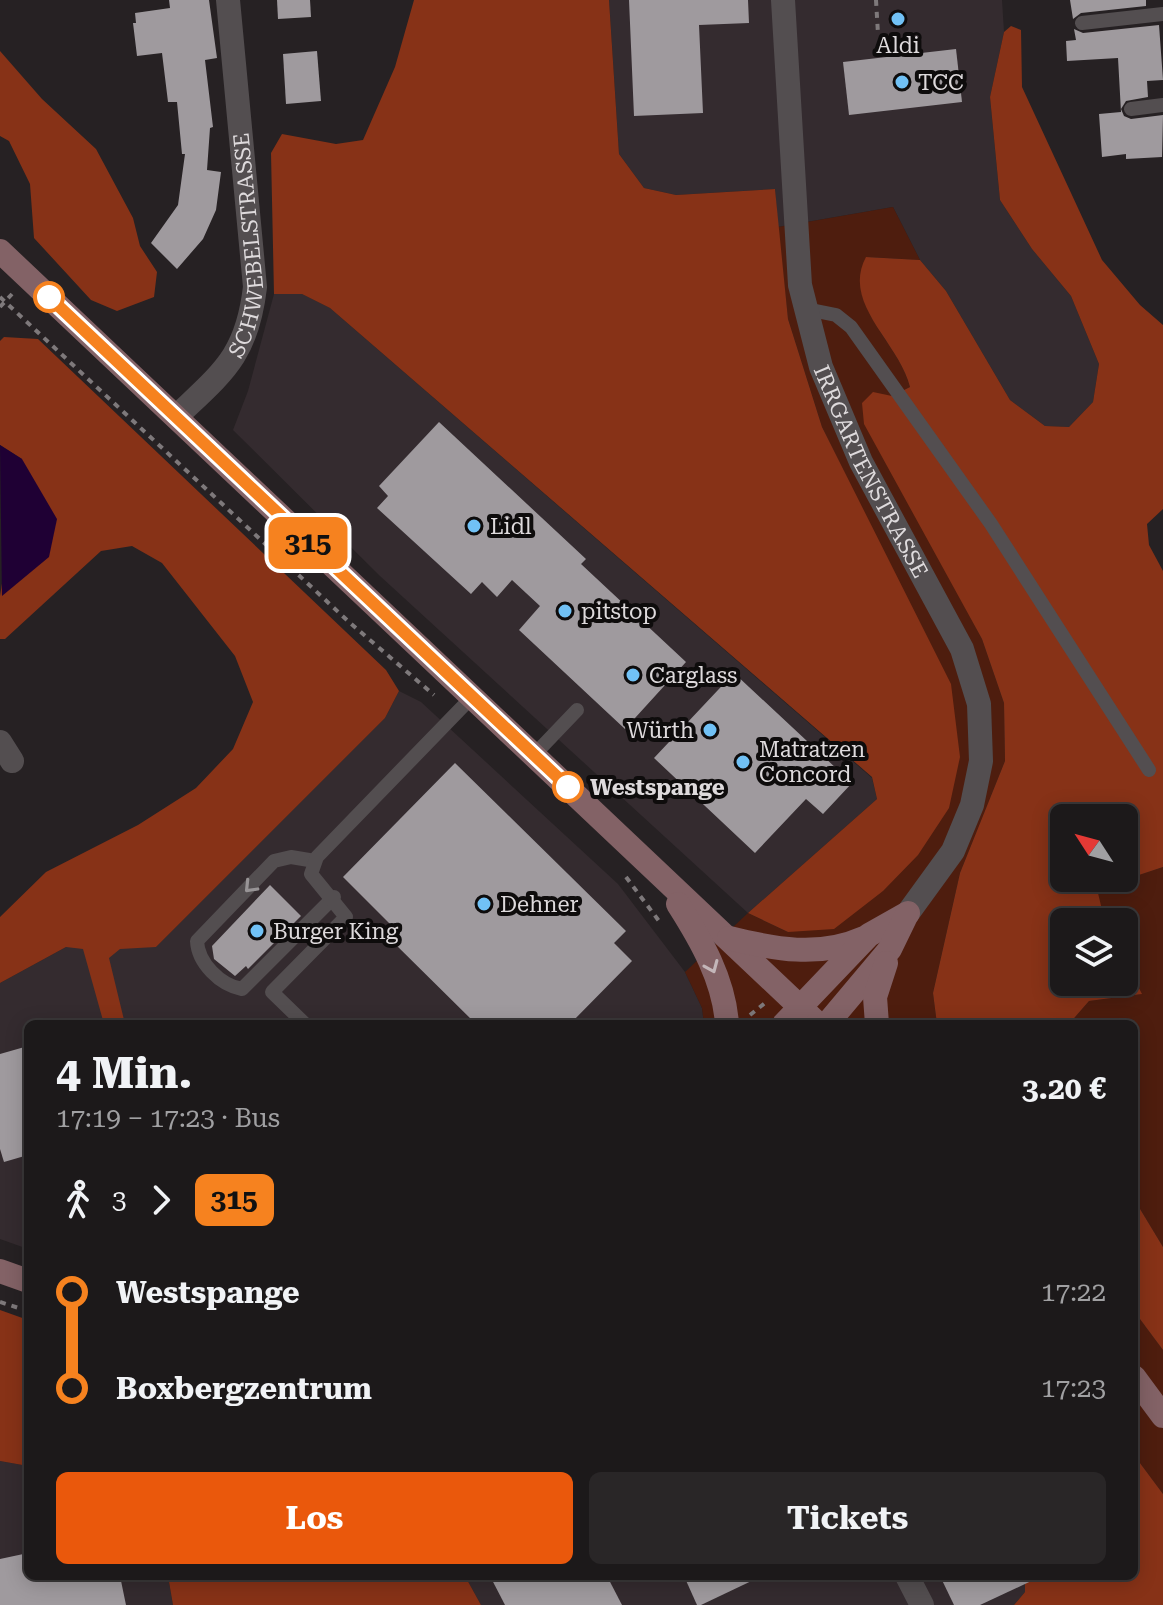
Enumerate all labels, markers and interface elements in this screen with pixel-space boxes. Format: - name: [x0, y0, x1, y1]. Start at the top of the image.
- marker: Aldi: [889, 10, 907, 28]
- place label: Aldi: [876, 33, 920, 58]
- place label: TCC: [918, 70, 964, 95]
- marker: TCC: [893, 73, 911, 91]
- street label: SCHWEBELSTRASSE: [223, 132, 268, 362]
- unlabelled marker: [34, 282, 64, 312]
- street label: IRRGARTENSTRASSE: [809, 362, 933, 582]
- place label: Lidl: [490, 514, 532, 539]
- line badge: 315: [262, 517, 354, 569]
- marker: Lidl: [465, 517, 483, 535]
- text: 315: [284, 526, 332, 559]
- place label: pitstop: [581, 599, 657, 624]
- marker: pitstop: [556, 602, 574, 620]
- place label: Carglass: [649, 663, 737, 688]
- marker: Carglass: [624, 666, 642, 684]
- place label: Würth: [627, 718, 694, 743]
- marker: Würth: [701, 721, 719, 739]
- place label: Matratzen Concord: [759, 737, 865, 787]
- marker: Matratzen Concord: [734, 753, 752, 771]
- marker: Westspange: [553, 772, 583, 802]
- place label: Westspange: [590, 775, 725, 800]
- north arrow: [1050, 804, 1138, 892]
- map controls: [1050, 804, 1138, 996]
- one-way arrow: [244, 878, 259, 892]
- place label: Dehner: [500, 892, 579, 917]
- marker: Dehner: [475, 895, 493, 913]
- button: layers: [1050, 908, 1138, 996]
- place label: Burger King: [273, 919, 399, 944]
- marker: Burger King: [248, 922, 266, 940]
- one-way arrow: [702, 959, 718, 973]
- text: 4 Min.: [56, 1047, 192, 1099]
- text: 3.20 €: [1022, 1071, 1106, 1106]
- text: 17:19 – 17:23 · Bus: [56, 1103, 280, 1133]
- icon: walk: [56, 1178, 100, 1222]
- icon: forward: [139, 1178, 183, 1222]
- text: 315: [211, 1183, 258, 1216]
- text: 3: [112, 1185, 127, 1215]
- text: Westspange: [116, 1275, 300, 1310]
- text: 17:22: [1041, 1277, 1106, 1307]
- text: Boxbergzentrum: [116, 1371, 372, 1406]
- text: 17:23: [1041, 1373, 1106, 1403]
- button: Los: [56, 1472, 573, 1564]
- button: Tickets: [589, 1472, 1106, 1564]

